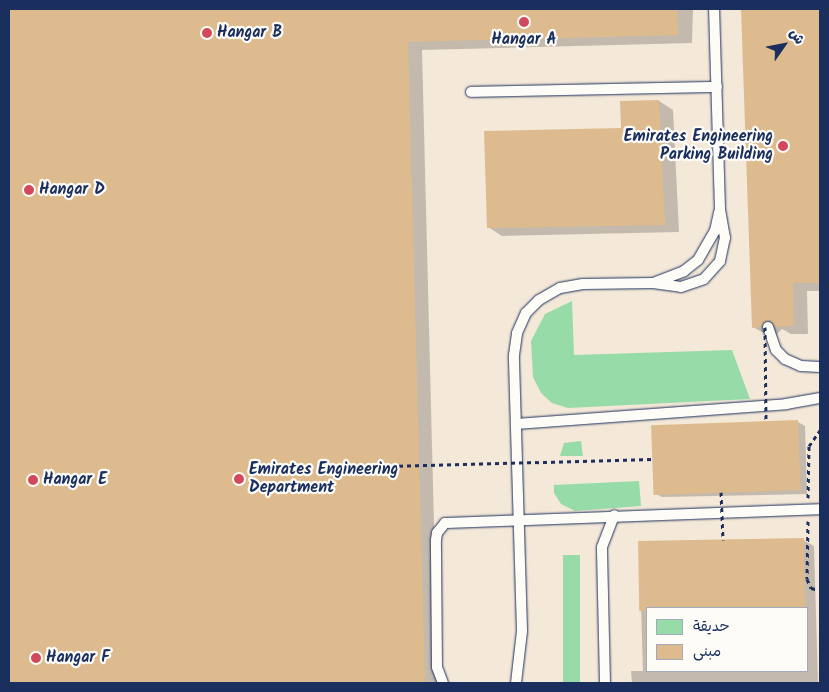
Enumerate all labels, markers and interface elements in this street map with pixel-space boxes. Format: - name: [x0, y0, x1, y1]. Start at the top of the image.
- marker: Hangar A: [518, 16, 530, 28]
- north arrow: [759, 20, 809, 70]
- place label: Hangar B: [217, 23, 282, 43]
- text: ش: [783, 24, 810, 49]
- marker: Hangar B: [201, 27, 213, 39]
- place label: Hangar A: [491, 30, 557, 50]
- place label: Emirates Engineering Parking Building: [624, 127, 773, 165]
- marker: Emirates Engineering Parking Building: [777, 140, 789, 152]
- place label: Hangar D: [39, 180, 105, 200]
- marker: Hangar D: [23, 184, 35, 196]
- place label: Emirates Engineering Department: [249, 460, 398, 498]
- place label: Hangar E: [43, 470, 107, 490]
- marker: Emirates Engineering Department: [233, 473, 245, 485]
- marker: Hangar E: [27, 474, 39, 486]
- legend: [646, 607, 809, 672]
- text: حديقة: [693, 615, 730, 639]
- text: مبنى: [693, 640, 721, 664]
- place label: Hangar F: [46, 648, 110, 668]
- marker: Hangar F: [30, 652, 42, 664]

